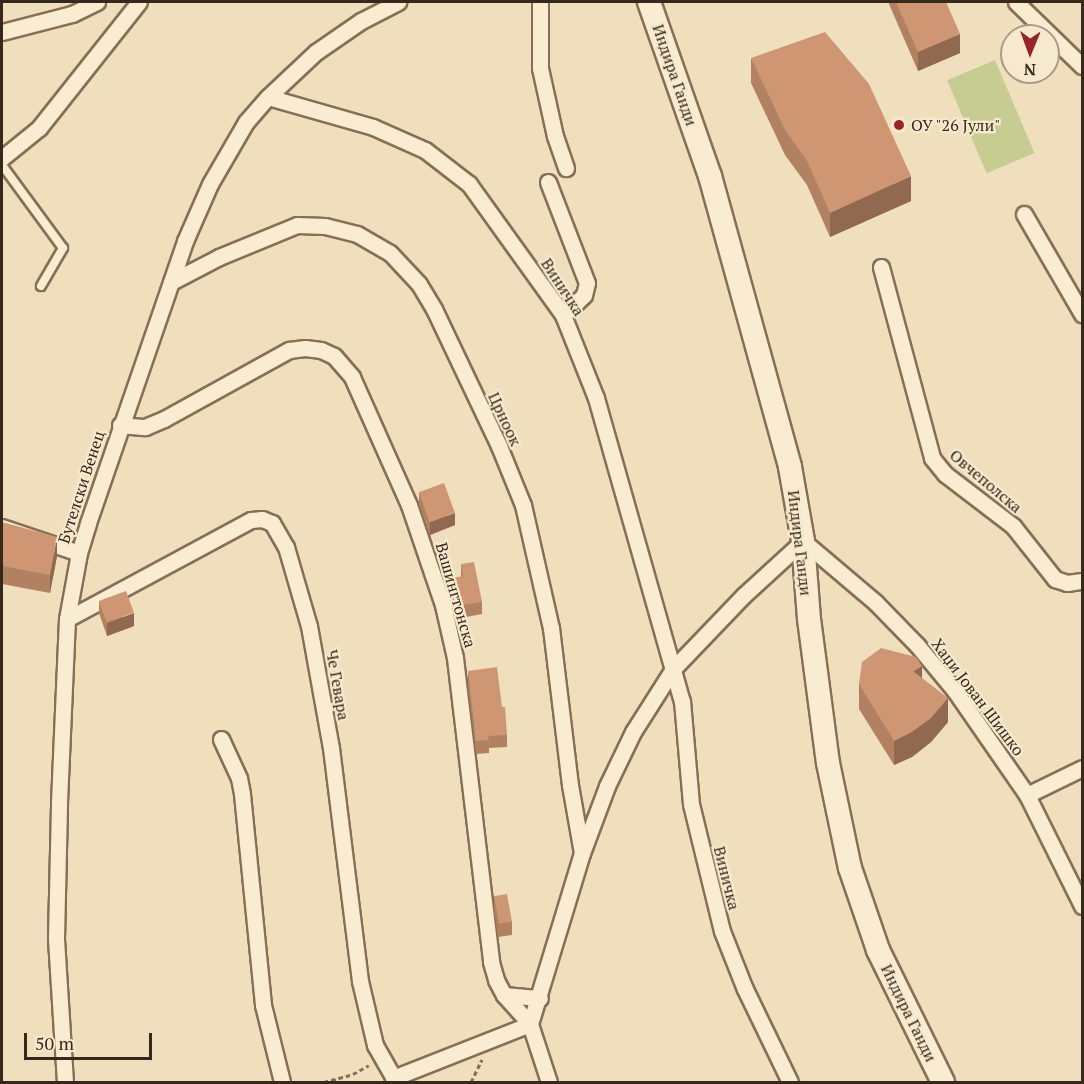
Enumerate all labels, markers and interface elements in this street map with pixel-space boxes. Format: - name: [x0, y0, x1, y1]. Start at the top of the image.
- street label: Индира Ганди: [649, 22, 701, 128]
- north arrow: [1000, 24, 1060, 84]
- text: N: [1023, 59, 1036, 81]
- place label: ОУ "26 Јули": [911, 115, 1001, 135]
- marker: ОУ "26 Јули": [892, 118, 906, 132]
- street label: Виничка: [537, 255, 589, 319]
- street label: Црноок: [484, 389, 526, 449]
- street label: Бутелски Венец: [54, 428, 108, 546]
- street label: Овчеполска: [946, 445, 1026, 517]
- street label: Индира Ганди: [784, 489, 816, 597]
- street label: Вашингтонска: [432, 540, 480, 650]
- street label: Хаџи Јован Шишко: [928, 635, 1028, 759]
- street label: Че Гевара: [322, 648, 354, 722]
- street label: Виничка: [710, 844, 744, 912]
- street label: Индира Ганди: [877, 961, 941, 1065]
- scale bar: [27, 1021, 154, 1059]
- text: 50 m: [35, 1031, 74, 1055]

